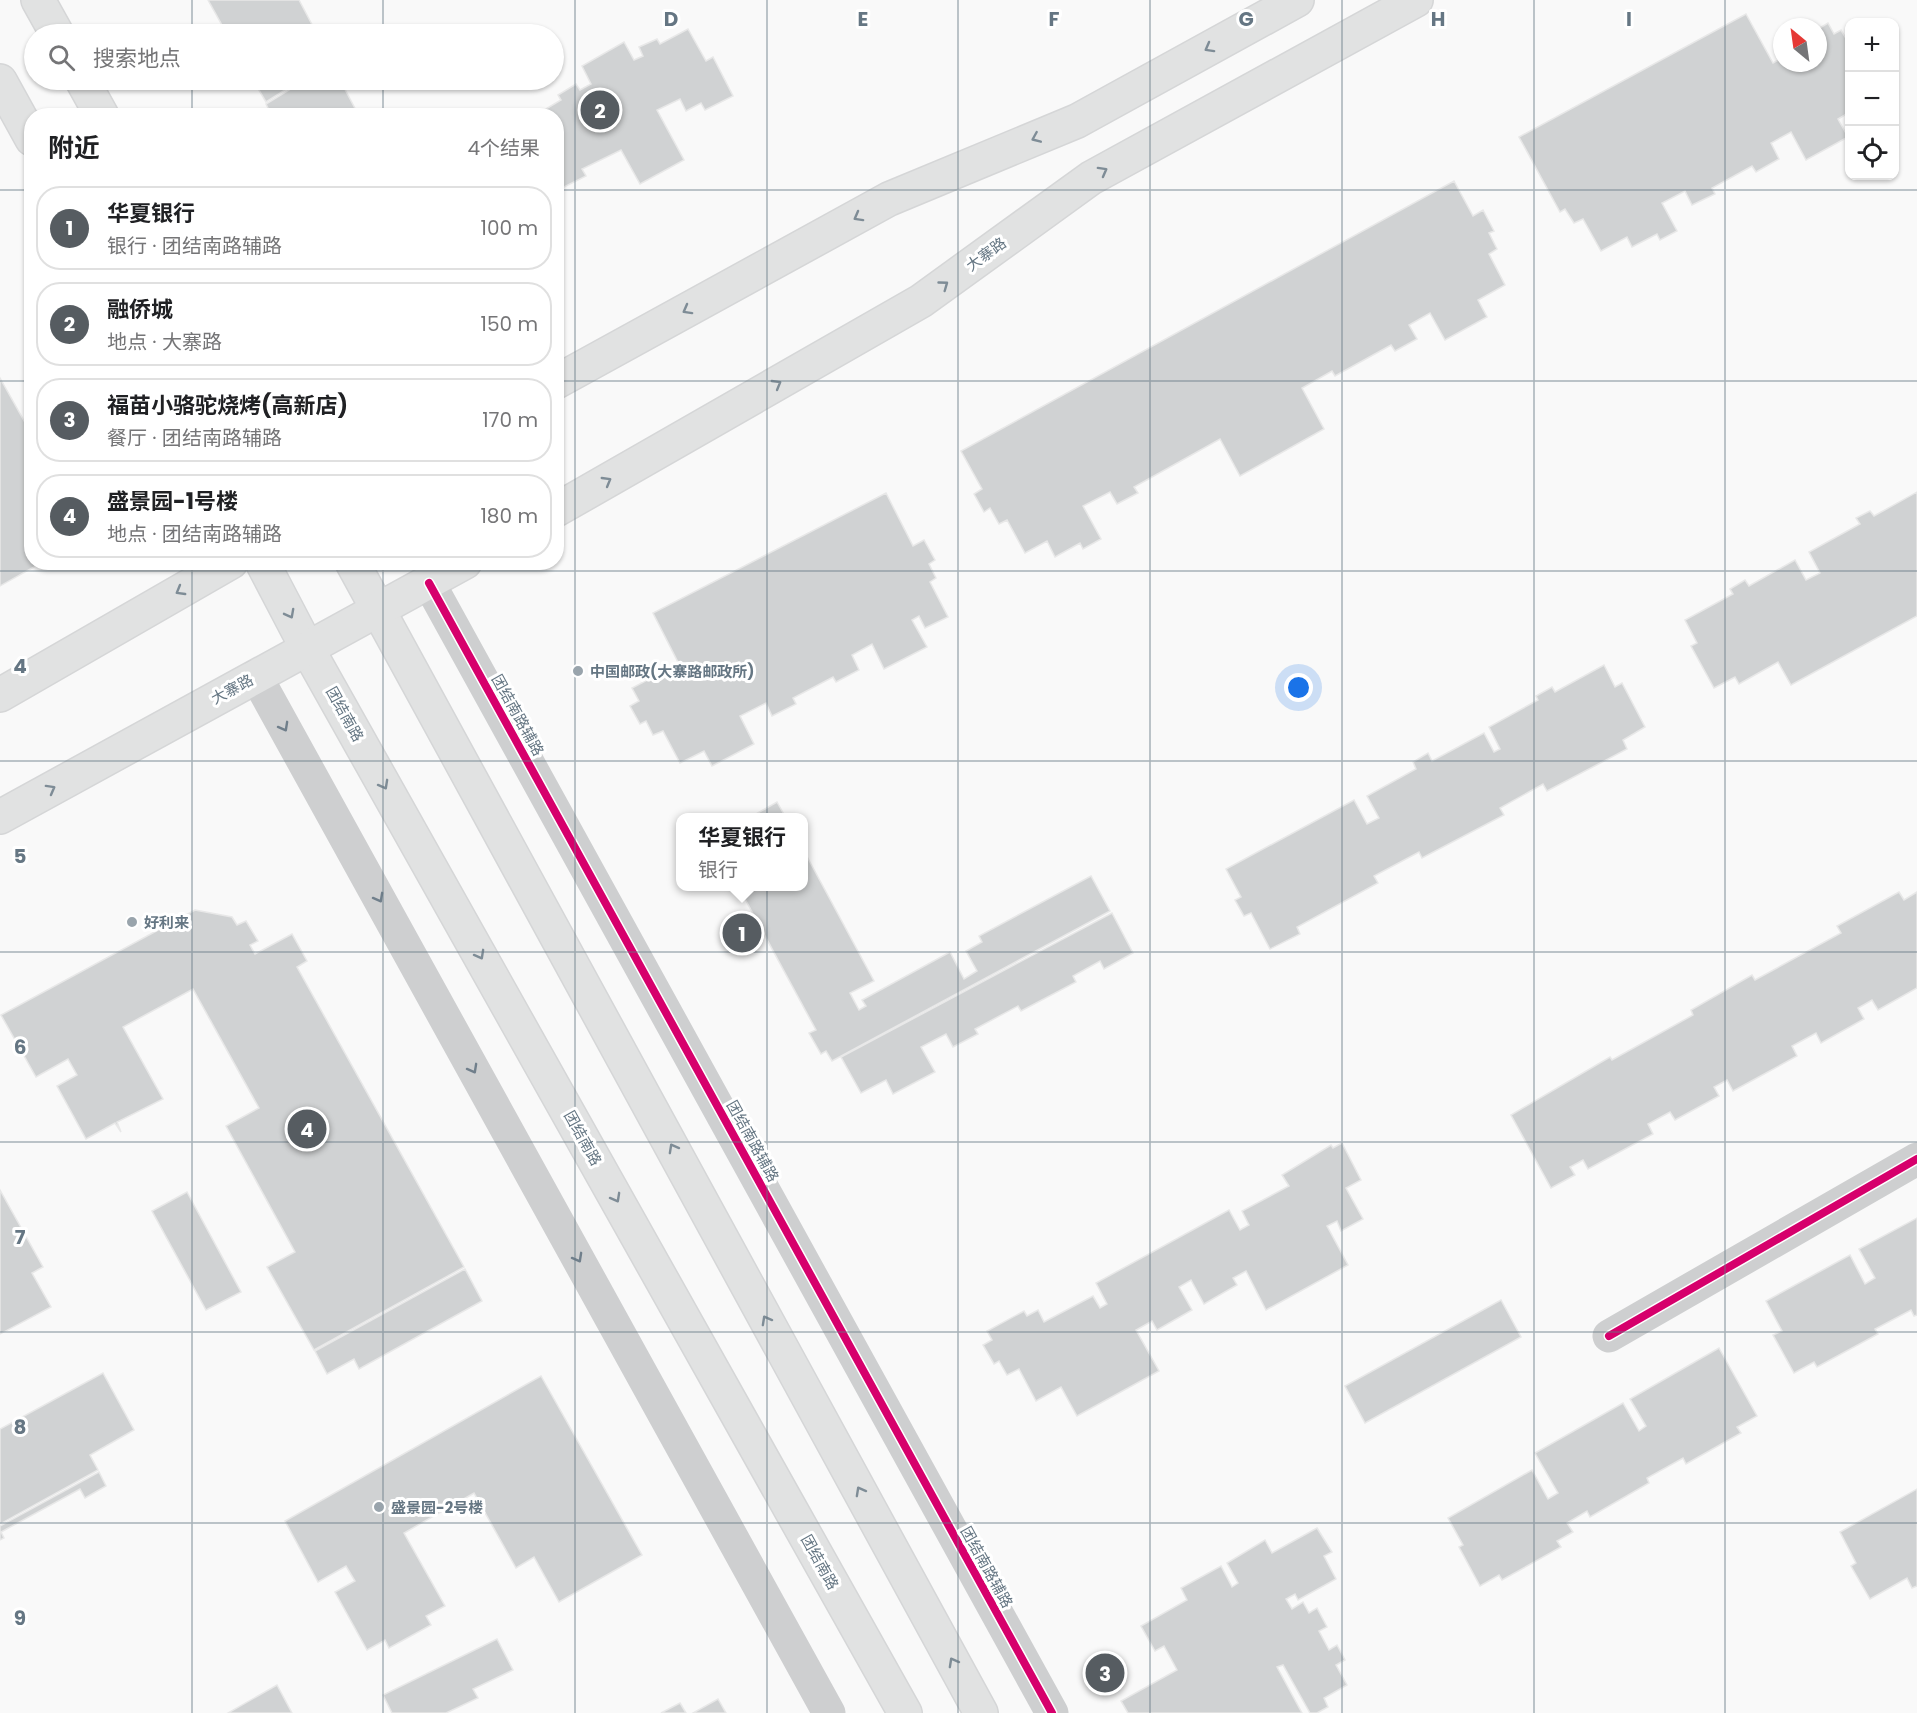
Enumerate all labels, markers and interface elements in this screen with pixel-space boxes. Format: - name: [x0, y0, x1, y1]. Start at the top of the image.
- text: D: [664, 5, 678, 33]
- text: E: [858, 5, 868, 33]
- text: F: [1049, 5, 1060, 33]
- text: G: [1238, 5, 1254, 33]
- text: H: [1431, 5, 1445, 33]
- text: I: [1626, 5, 1632, 33]
- north arrow: [1773, 18, 1827, 72]
- map controls: [1845, 18, 1899, 180]
- button: +: [1845, 18, 1899, 72]
- search box: [24, 24, 564, 90]
- icon: search: [45, 41, 78, 74]
- one-way arrow: [1205, 41, 1215, 53]
- text: 搜索地点: [93, 43, 181, 74]
- button: −: [1845, 72, 1899, 126]
- pin: 2: [580, 88, 620, 132]
- button: locate: [1845, 126, 1899, 180]
- text: 附近: [48, 130, 100, 166]
- one-way arrow: [1032, 131, 1043, 143]
- text: 4个结果: [467, 134, 540, 162]
- one-way arrow: [1096, 167, 1107, 178]
- text: 华夏银行: [107, 198, 195, 229]
- one-way arrow: [854, 210, 864, 221]
- text: 1: [66, 214, 73, 242]
- text: 100 m: [481, 214, 538, 242]
- text: 银行 · 团结南路辅路: [107, 232, 282, 260]
- street label: 大寨路: [962, 232, 1010, 276]
- one-way arrow: [938, 281, 949, 292]
- text: 融侨城: [107, 294, 173, 325]
- one-way arrow: [683, 303, 693, 314]
- text: 2: [64, 310, 75, 338]
- text: 150 m: [481, 310, 538, 338]
- text: 地点 · 大寨路: [107, 328, 222, 356]
- one-way arrow: [770, 380, 781, 392]
- text: 福苗小骆驼烧烤(高新店): [107, 390, 348, 421]
- text: 3: [63, 406, 76, 434]
- text: 170 m: [482, 406, 538, 434]
- text: 餐厅 · 团结南路辅路: [107, 424, 282, 452]
- one-way arrow: [601, 477, 611, 488]
- text: 盛景园-1号楼: [107, 486, 238, 517]
- text: 4: [63, 502, 76, 530]
- text: 180 m: [480, 502, 538, 530]
- text: 地点 · 团结南路辅路: [107, 520, 282, 548]
- one-way arrow: [176, 584, 186, 596]
- one-way arrow: [283, 608, 294, 618]
- text: 4: [13, 652, 27, 680]
- place label: 中国邮政(大寨路邮政所): [590, 661, 754, 682]
- marker: 中国邮政(大寨路邮政所): [571, 664, 585, 678]
- street label: 大寨路: [207, 669, 257, 709]
- street label: 团结南路辅路: [487, 671, 549, 759]
- your location: [1284, 673, 1313, 702]
- street label: 团结南路: [321, 683, 369, 745]
- one-way arrow: [277, 721, 289, 732]
- one-way arrow: [377, 779, 388, 789]
- one-way arrow: [45, 785, 55, 796]
- popup: [676, 813, 808, 891]
- text: 华夏银行: [698, 822, 786, 853]
- text: 5: [14, 842, 27, 870]
- text: 银行: [698, 856, 738, 884]
- one-way arrow: [372, 892, 383, 902]
- pin: 1: [722, 910, 762, 956]
- place label: 好利来: [144, 912, 189, 933]
- marker: 好利来: [125, 915, 139, 929]
- one-way arrow: [473, 949, 484, 959]
- text: 6: [14, 1033, 26, 1061]
- one-way arrow: [466, 1063, 477, 1073]
- street label: 团结南路辅路: [722, 1097, 784, 1185]
- pin: 4: [288, 1106, 326, 1152]
- street label: 团结南路: [559, 1107, 607, 1169]
- one-way arrow: [668, 1144, 680, 1155]
- one-way arrow: [609, 1192, 620, 1202]
- text: 7: [15, 1223, 26, 1251]
- one-way arrow: [571, 1252, 582, 1262]
- one-way arrow: [762, 1315, 773, 1326]
- text: 8: [14, 1413, 26, 1441]
- one-way arrow: [856, 1486, 867, 1497]
- place label: 盛景园-2号楼: [391, 1497, 483, 1518]
- marker: 盛景园-2号楼: [372, 1500, 386, 1514]
- street label: 团结南路辅路: [956, 1523, 1018, 1611]
- street label: 团结南路: [796, 1531, 844, 1593]
- text: 9: [14, 1604, 26, 1632]
- pin: 3: [1086, 1650, 1124, 1696]
- one-way arrow: [949, 1657, 960, 1668]

